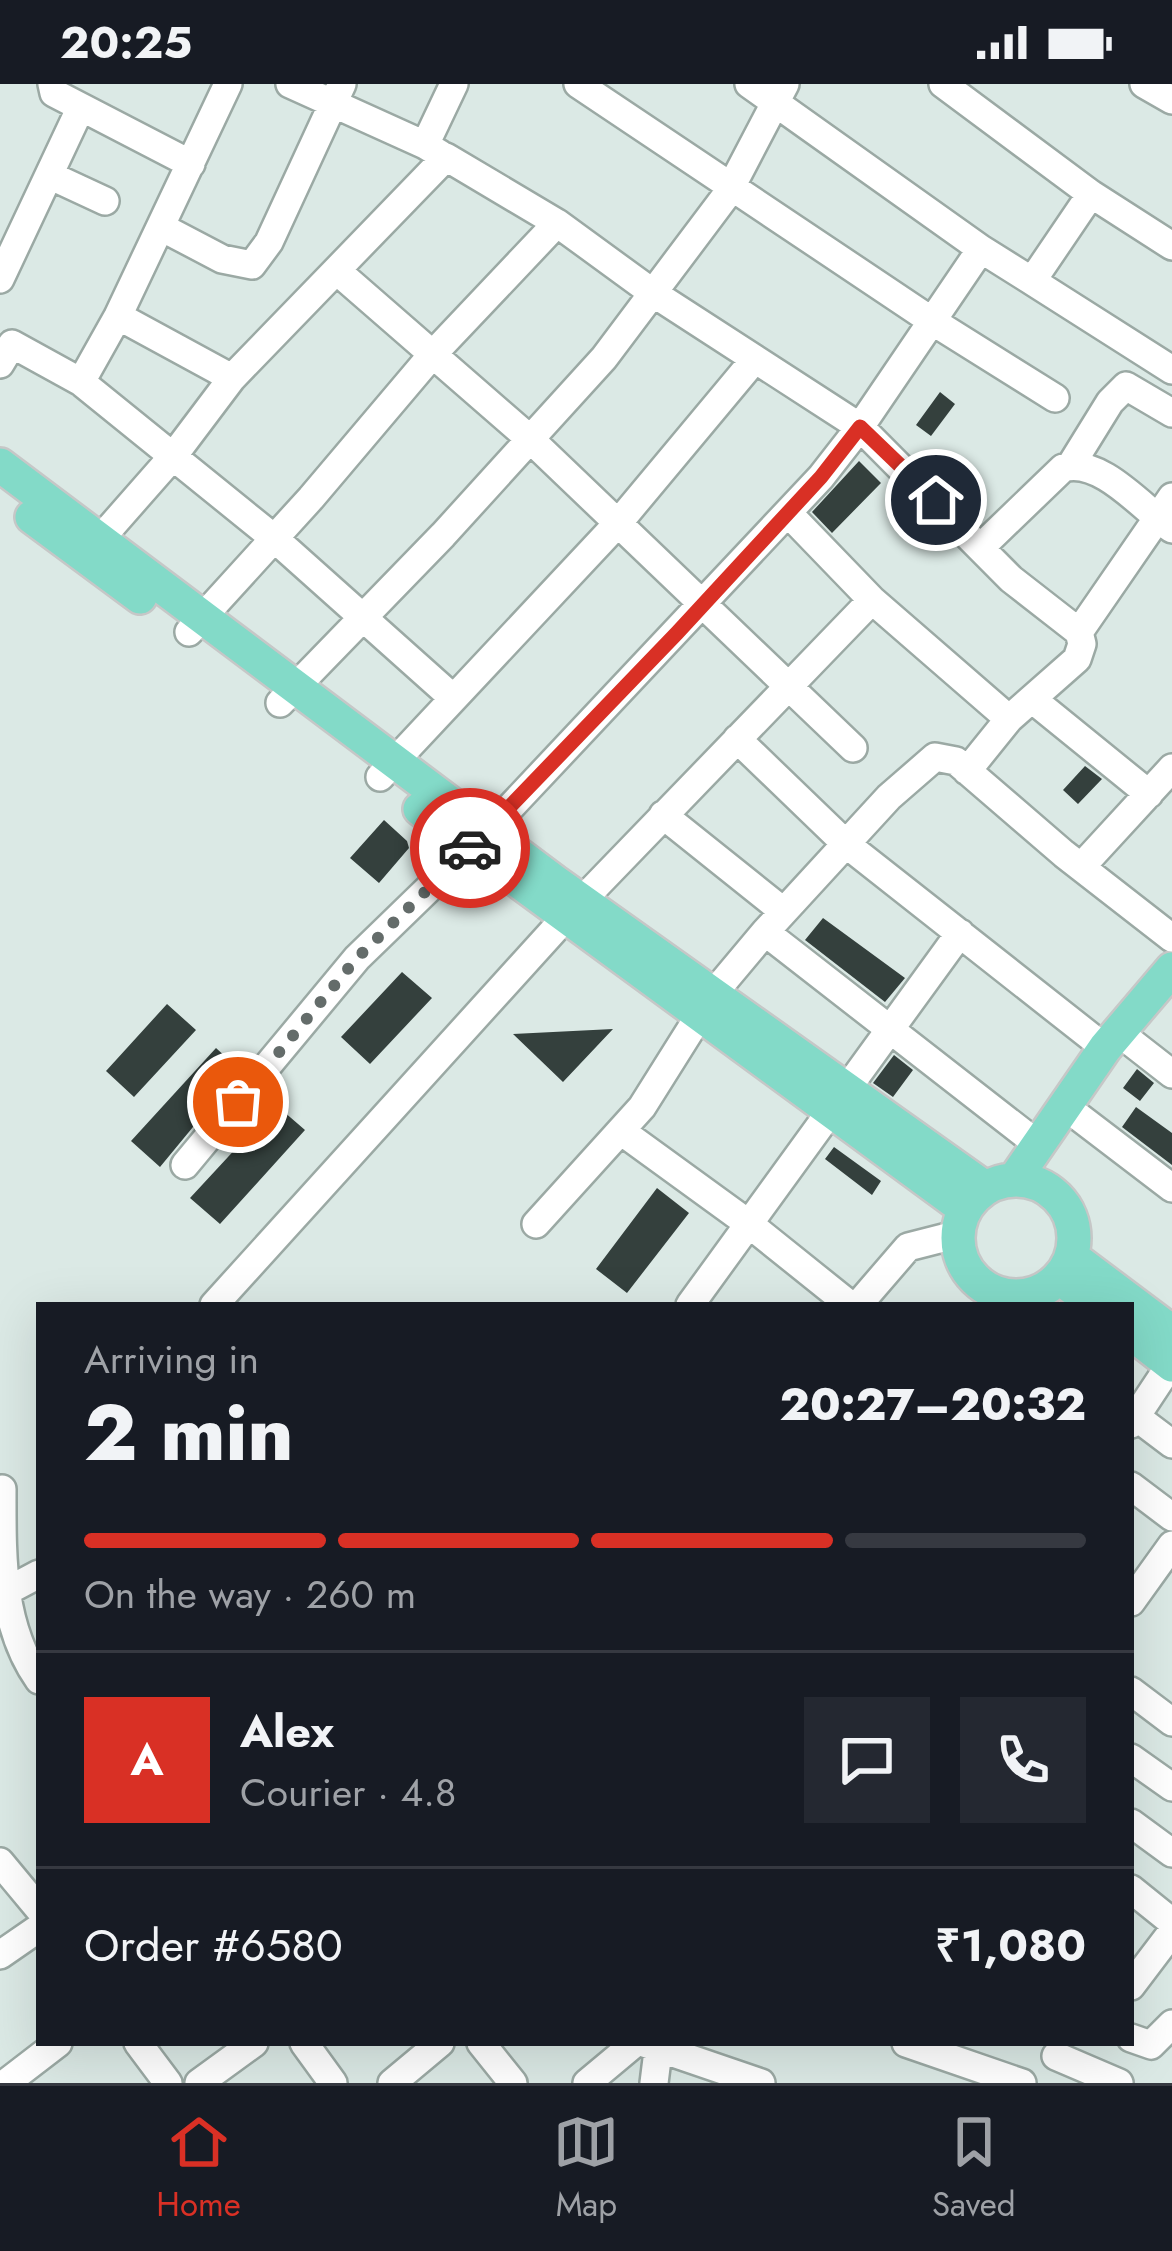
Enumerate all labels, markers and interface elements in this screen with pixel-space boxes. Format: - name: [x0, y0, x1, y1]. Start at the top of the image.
- text: 20:25: [60, 10, 192, 75]
- pin: [885, 449, 987, 551]
- icon: home: [903, 467, 969, 533]
- courier: [410, 788, 530, 908]
- icon: car: [437, 815, 503, 881]
- pin: [187, 1051, 289, 1153]
- icon: bag: [205, 1069, 271, 1135]
- text: Arriving in: [84, 1331, 259, 1388]
- text: 20:27–20:32: [779, 1372, 1086, 1437]
- text: 2 min: [84, 1377, 293, 1489]
- text: On the way · 260 m: [84, 1566, 416, 1623]
- button: chat: [804, 1697, 930, 1823]
- button: phone: [960, 1697, 1086, 1823]
- text: Alex: [240, 1699, 334, 1764]
- text: A: [130, 1727, 164, 1792]
- text: Courier · 4.8: [240, 1764, 456, 1821]
- text: Order #6580: [84, 1913, 343, 1978]
- text: ₹1,080: [935, 1913, 1086, 1978]
- tab: Home: [156, 2109, 241, 2228]
- tab: Map: [553, 2109, 619, 2228]
- tab: Saved: [932, 2109, 1016, 2228]

